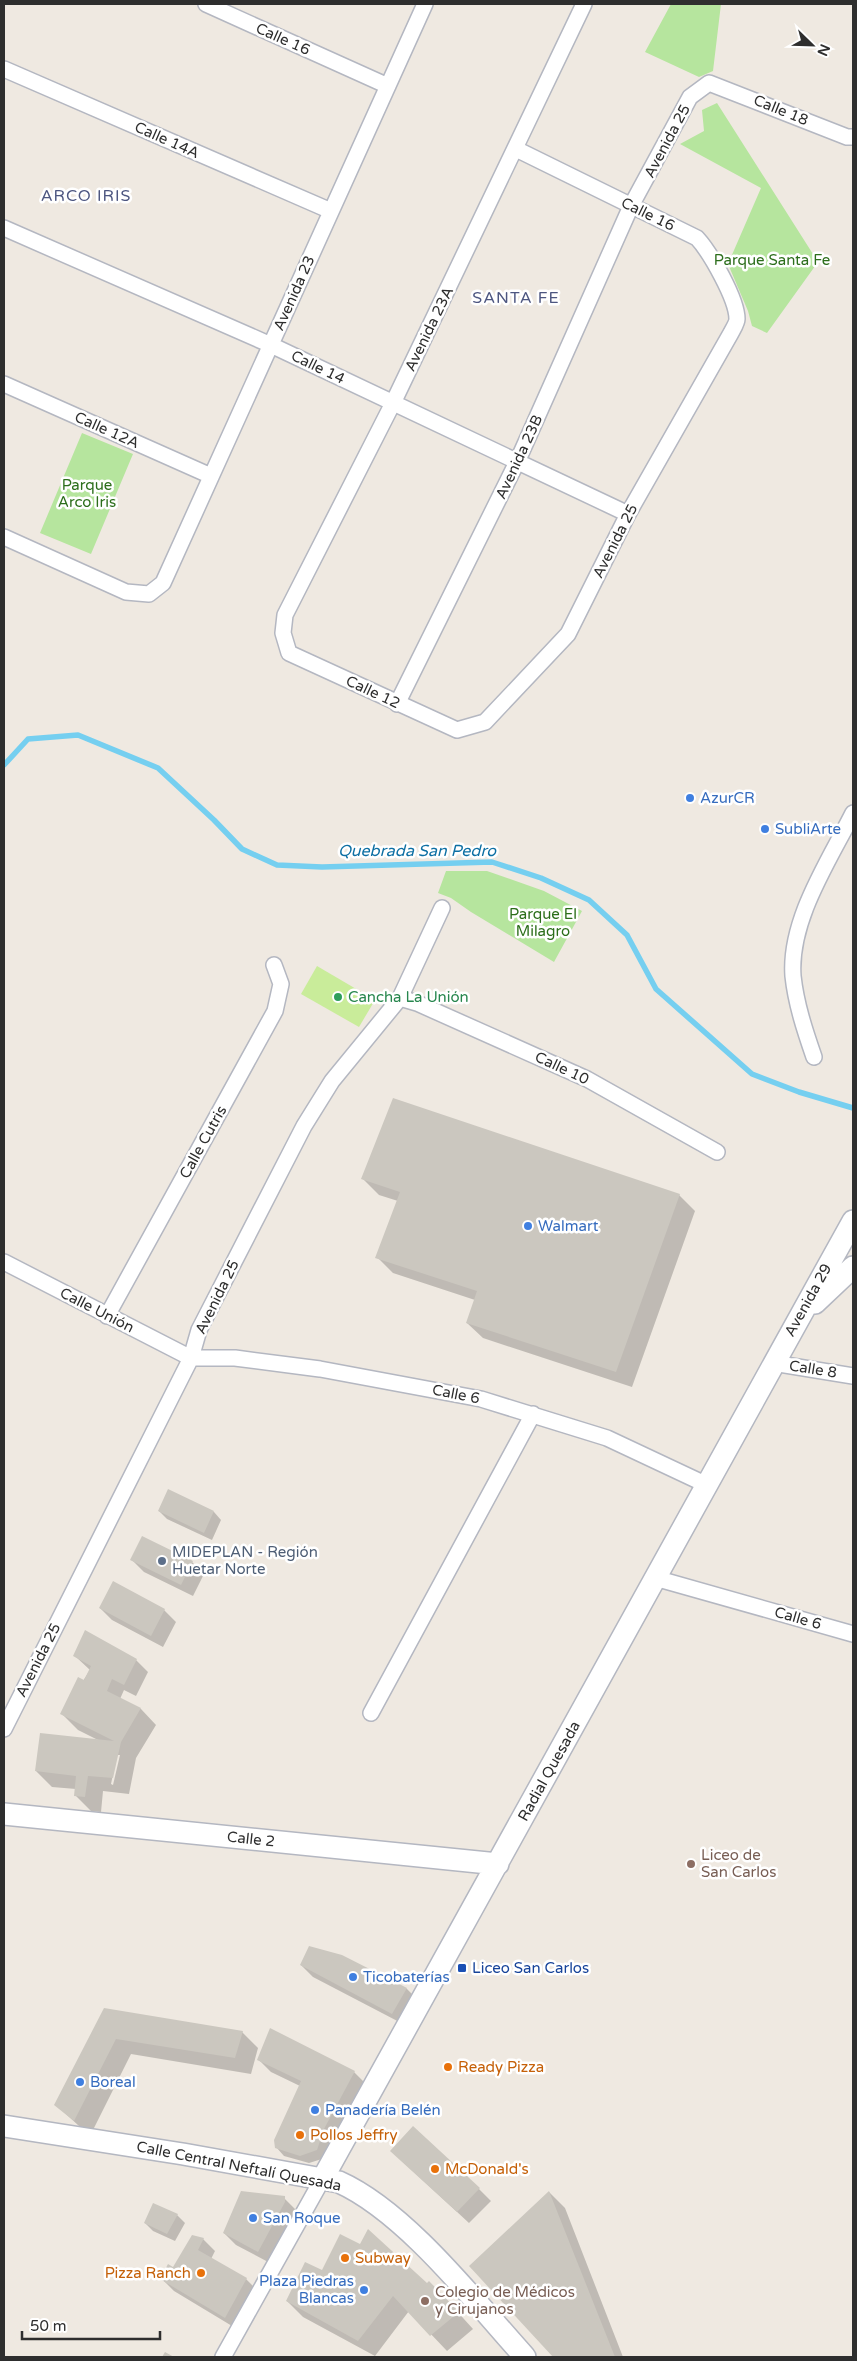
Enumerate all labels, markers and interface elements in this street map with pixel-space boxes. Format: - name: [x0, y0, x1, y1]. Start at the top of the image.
- street label: Calle 16: [253, 19, 313, 59]
- north arrow: [787, 20, 837, 70]
- text: N: [813, 41, 834, 58]
- street label: Calle 18: [751, 91, 811, 129]
- street label: Avenida 25: [640, 101, 694, 181]
- street label: Calle 14A: [132, 118, 202, 162]
- district label: ARCO IRIS: [41, 186, 131, 206]
- street label: Calle 16: [618, 193, 678, 235]
- park label: Parque Santa Fe: [714, 251, 830, 269]
- street label: Avenida 23: [269, 253, 319, 333]
- street label: Avenida 23A: [401, 284, 457, 374]
- district label: SANTA FE: [472, 288, 560, 308]
- street label: Calle 14: [288, 346, 348, 388]
- street label: Calle 12A: [72, 408, 142, 452]
- street label: Avenida 23B: [492, 412, 546, 502]
- park label: Parque Arco Iris: [58, 476, 116, 511]
- street label: Avenida 25: [589, 501, 641, 581]
- street label: Calle 12: [343, 672, 403, 712]
- place label: AzurCR: [700, 789, 755, 807]
- marker: AzurCR: [684, 792, 696, 804]
- place label: SubliArte: [775, 820, 841, 838]
- marker: SubliArte: [759, 823, 771, 835]
- water label: Quebrada San Pedro: [338, 841, 497, 861]
- park label: Parque El Milagro: [509, 905, 577, 940]
- place label: Cancha La Unión: [348, 988, 469, 1006]
- marker: Cancha La Unión: [332, 991, 344, 1003]
- street label: Calle 10: [532, 1048, 592, 1088]
- street label: Calle Cutris: [176, 1102, 230, 1182]
- place label: Walmart: [538, 1217, 599, 1235]
- marker: Walmart: [522, 1220, 534, 1232]
- street label: Avenida 25: [191, 1257, 243, 1337]
- street label: Avenida 29: [781, 1260, 835, 1340]
- street label: Calle Unión: [57, 1284, 137, 1336]
- street label: Calle 8: [788, 1356, 838, 1382]
- street label: Calle 6: [431, 1381, 481, 1407]
- place label: MIDEPLAN - Región Huetar Norte: [172, 1543, 318, 1578]
- marker: MIDEPLAN - Región Huetar Norte: [156, 1555, 168, 1567]
- street label: Calle 6: [772, 1603, 824, 1633]
- street label: Avenida 25: [12, 1620, 64, 1700]
- street label: Radial Quesada: [514, 1718, 584, 1824]
- street label: Calle 2: [226, 1828, 276, 1850]
- place label: Liceo de San Carlos: [701, 1846, 776, 1881]
- marker: Liceo de San Carlos: [685, 1858, 697, 1870]
- place label: Liceo San Carlos: [472, 1959, 589, 1977]
- marker: Liceo San Carlos: [456, 1962, 468, 1974]
- place label: Ticobaterías: [363, 1968, 450, 1986]
- marker: Ticobaterías: [347, 1971, 359, 1983]
- place label: Ready Pizza: [458, 2058, 544, 2076]
- marker: Ready Pizza: [442, 2061, 454, 2073]
- place label: Boreal: [90, 2073, 136, 2091]
- marker: Boreal: [74, 2076, 86, 2088]
- place label: Panadería Belén: [325, 2101, 441, 2119]
- marker: Panadería Belén: [309, 2104, 321, 2116]
- place label: Pollos Jeffry: [310, 2126, 398, 2144]
- marker: Pollos Jeffry: [294, 2129, 306, 2141]
- street label: Calle Central Neftalí Quesada: [135, 2137, 343, 2195]
- place label: McDonald's: [445, 2160, 529, 2178]
- marker: McDonald's: [429, 2163, 441, 2175]
- place label: San Roque: [263, 2209, 341, 2227]
- marker: San Roque: [247, 2212, 259, 2224]
- place label: Subway: [355, 2249, 411, 2267]
- marker: Subway: [339, 2252, 351, 2264]
- place label: Pizza Ranch: [105, 2264, 191, 2282]
- marker: Pizza Ranch: [195, 2267, 207, 2279]
- place label: Plaza Piedras Blancas: [259, 2272, 354, 2307]
- place label: Colegio de Médicos y Cirujanos: [435, 2283, 575, 2318]
- marker: Plaza Piedras Blancas: [358, 2284, 370, 2296]
- marker: Colegio de Médicos y Cirujanos: [419, 2295, 431, 2307]
- scale bar: [22, 2308, 160, 2340]
- text: 50 m: [30, 2317, 67, 2335]

